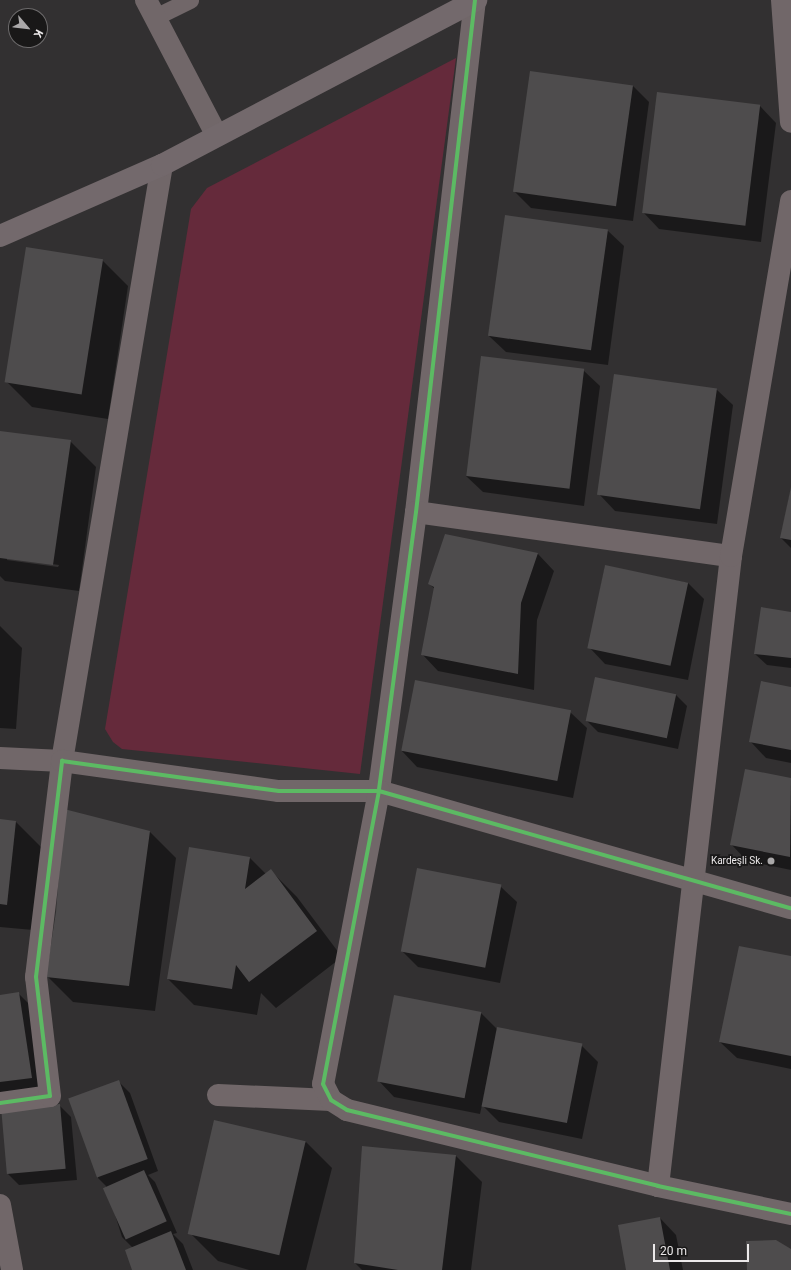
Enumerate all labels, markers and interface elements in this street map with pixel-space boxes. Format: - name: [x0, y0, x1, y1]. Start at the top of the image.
- north arrow: [8, 8, 48, 48]
- text: K: [31, 27, 46, 40]
- place label: Kardeşli Sk.: [711, 855, 763, 867]
- marker: Kardeşli Sk.: [766, 856, 776, 866]
- scale bar: [655, 1236, 751, 1262]
- text: 20 m: [660, 1244, 687, 1258]

